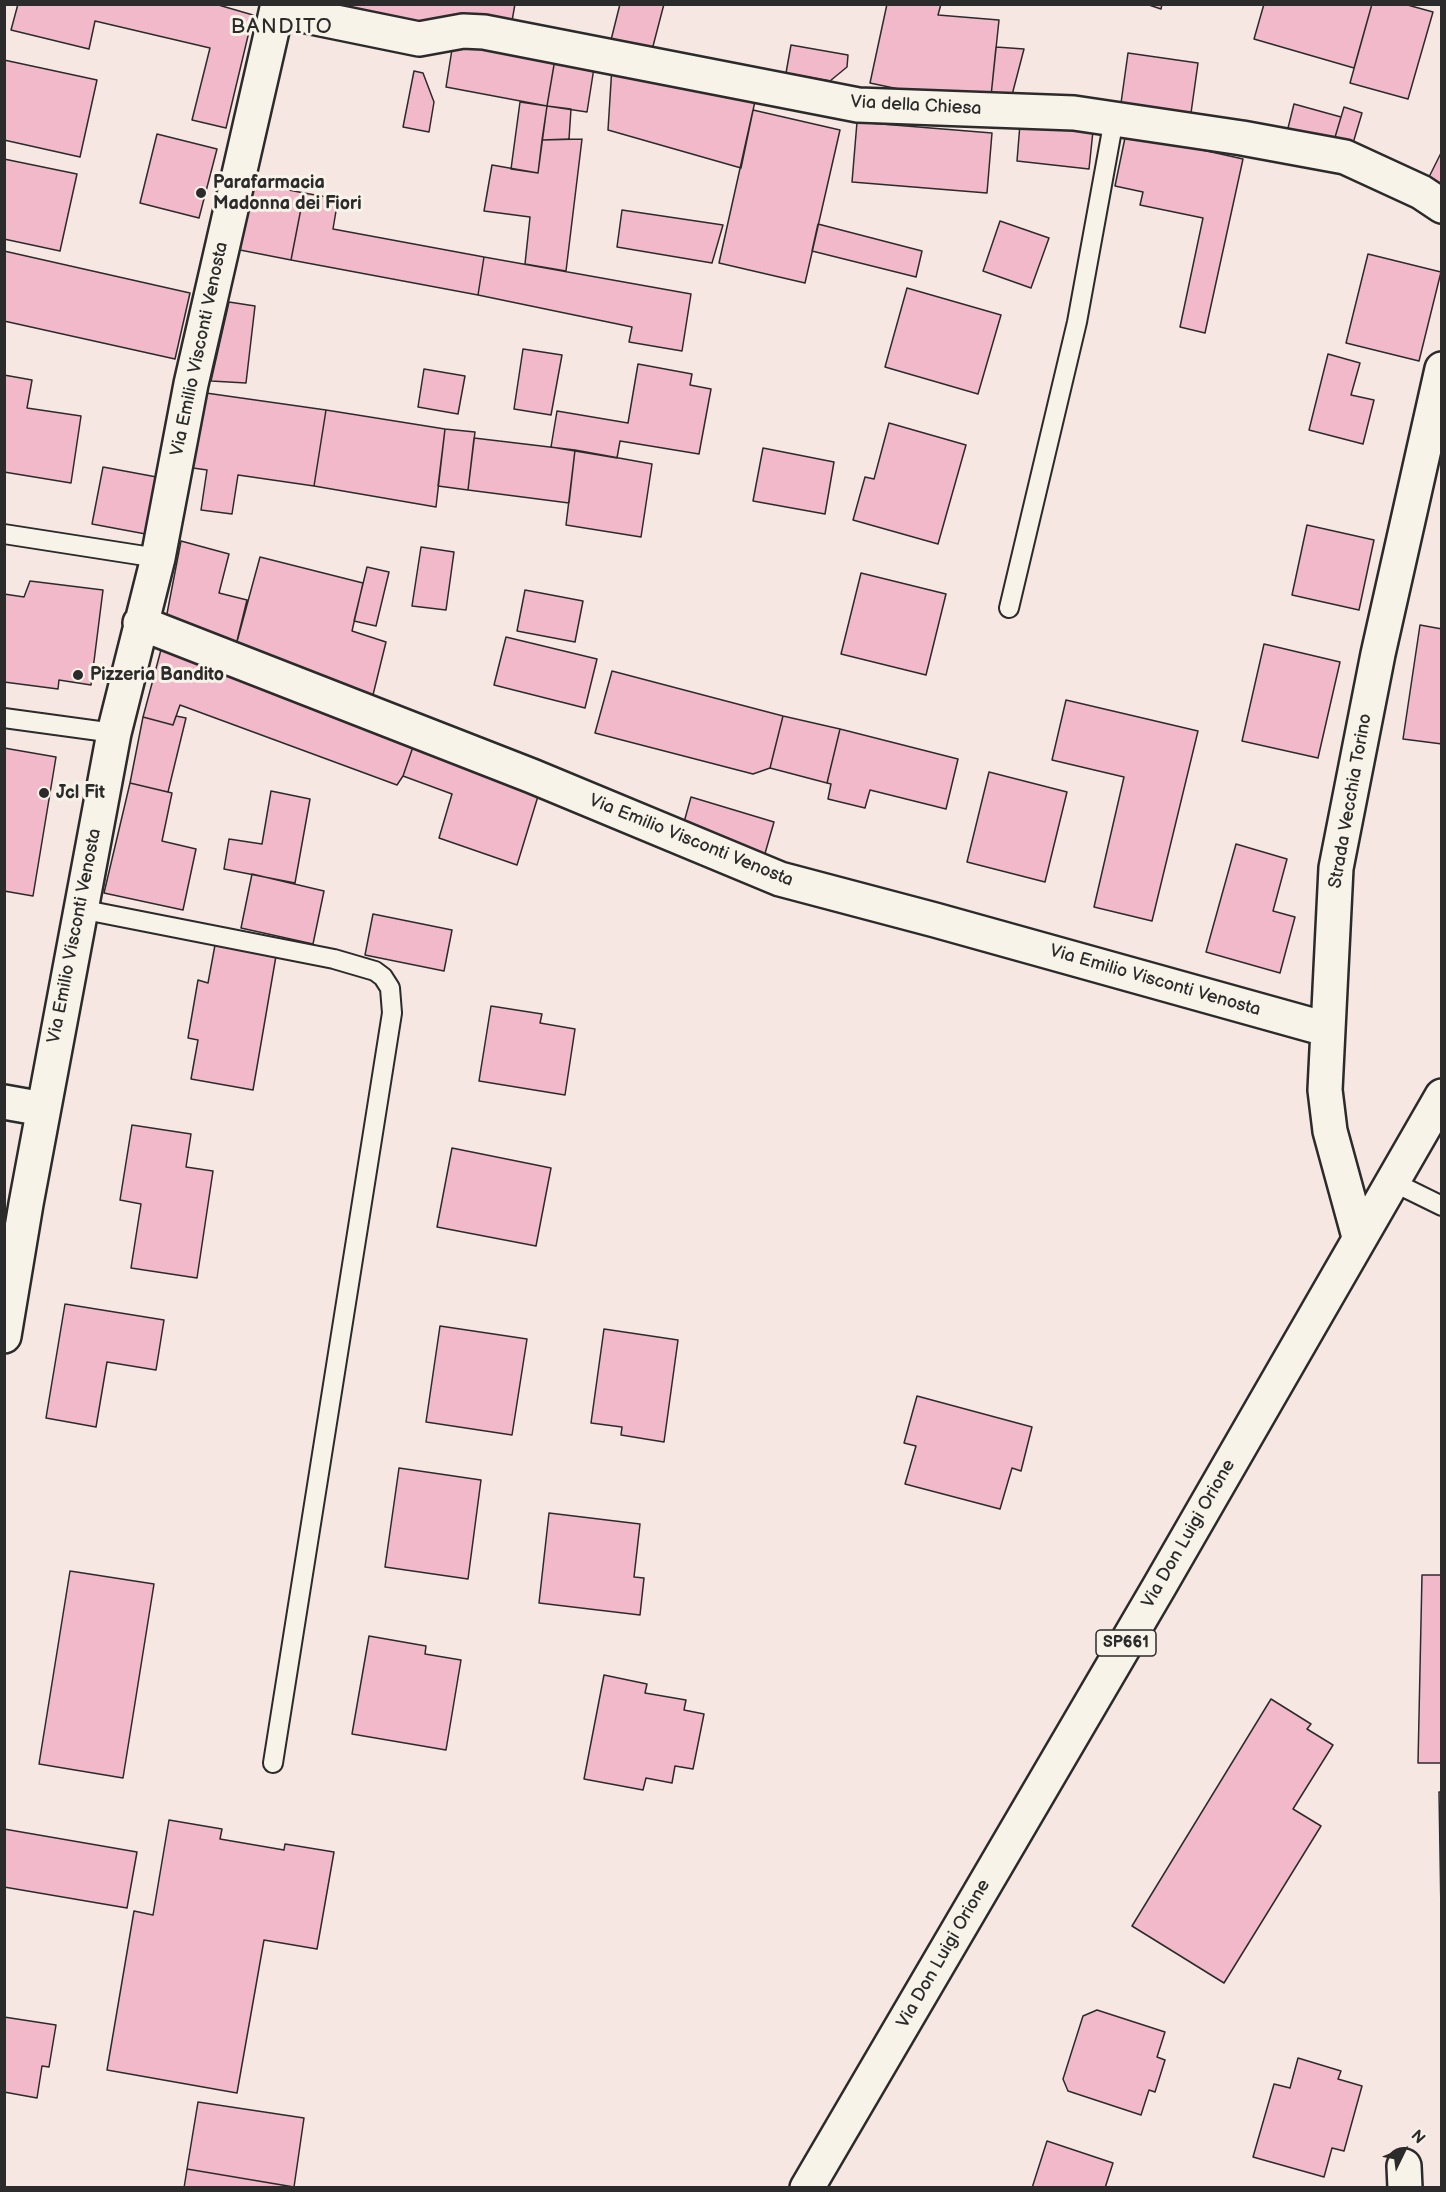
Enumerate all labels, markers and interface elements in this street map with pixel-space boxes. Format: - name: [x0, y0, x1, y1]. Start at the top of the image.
- district label: BANDITO: [231, 15, 333, 41]
- street label: Via della Chiesa: [850, 92, 982, 120]
- place label: Parafarmacia Madonna dei Fiori: [213, 172, 362, 214]
- marker: Parafarmacia Madonna dei Fiori: [194, 186, 208, 200]
- street label: Via Emilio Visconti Venosta: [167, 240, 233, 458]
- place label: Pizzeria Bandito: [90, 664, 224, 686]
- marker: Pizzeria Bandito: [71, 668, 85, 682]
- street label: Strada Vecchia Torino: [1325, 712, 1377, 890]
- place label: Jcl Fit: [56, 782, 105, 804]
- marker: Jcl Fit: [37, 786, 51, 800]
- street label: Via Emilio Visconti Venosta: [586, 790, 796, 892]
- street label: Via Emilio Visconti Venosta: [44, 827, 106, 1045]
- street label: Via Emilio Visconti Venosta: [1047, 941, 1263, 1021]
- street label: Via Don Luigi Orione: [1138, 1456, 1240, 1612]
- road number: SP661: [1096, 1630, 1156, 1656]
- street label: Via Don Luigi Orione: [893, 1876, 995, 2032]
- north arrow: [1374, 2120, 1434, 2180]
- text: N: [1406, 2127, 1429, 2148]

